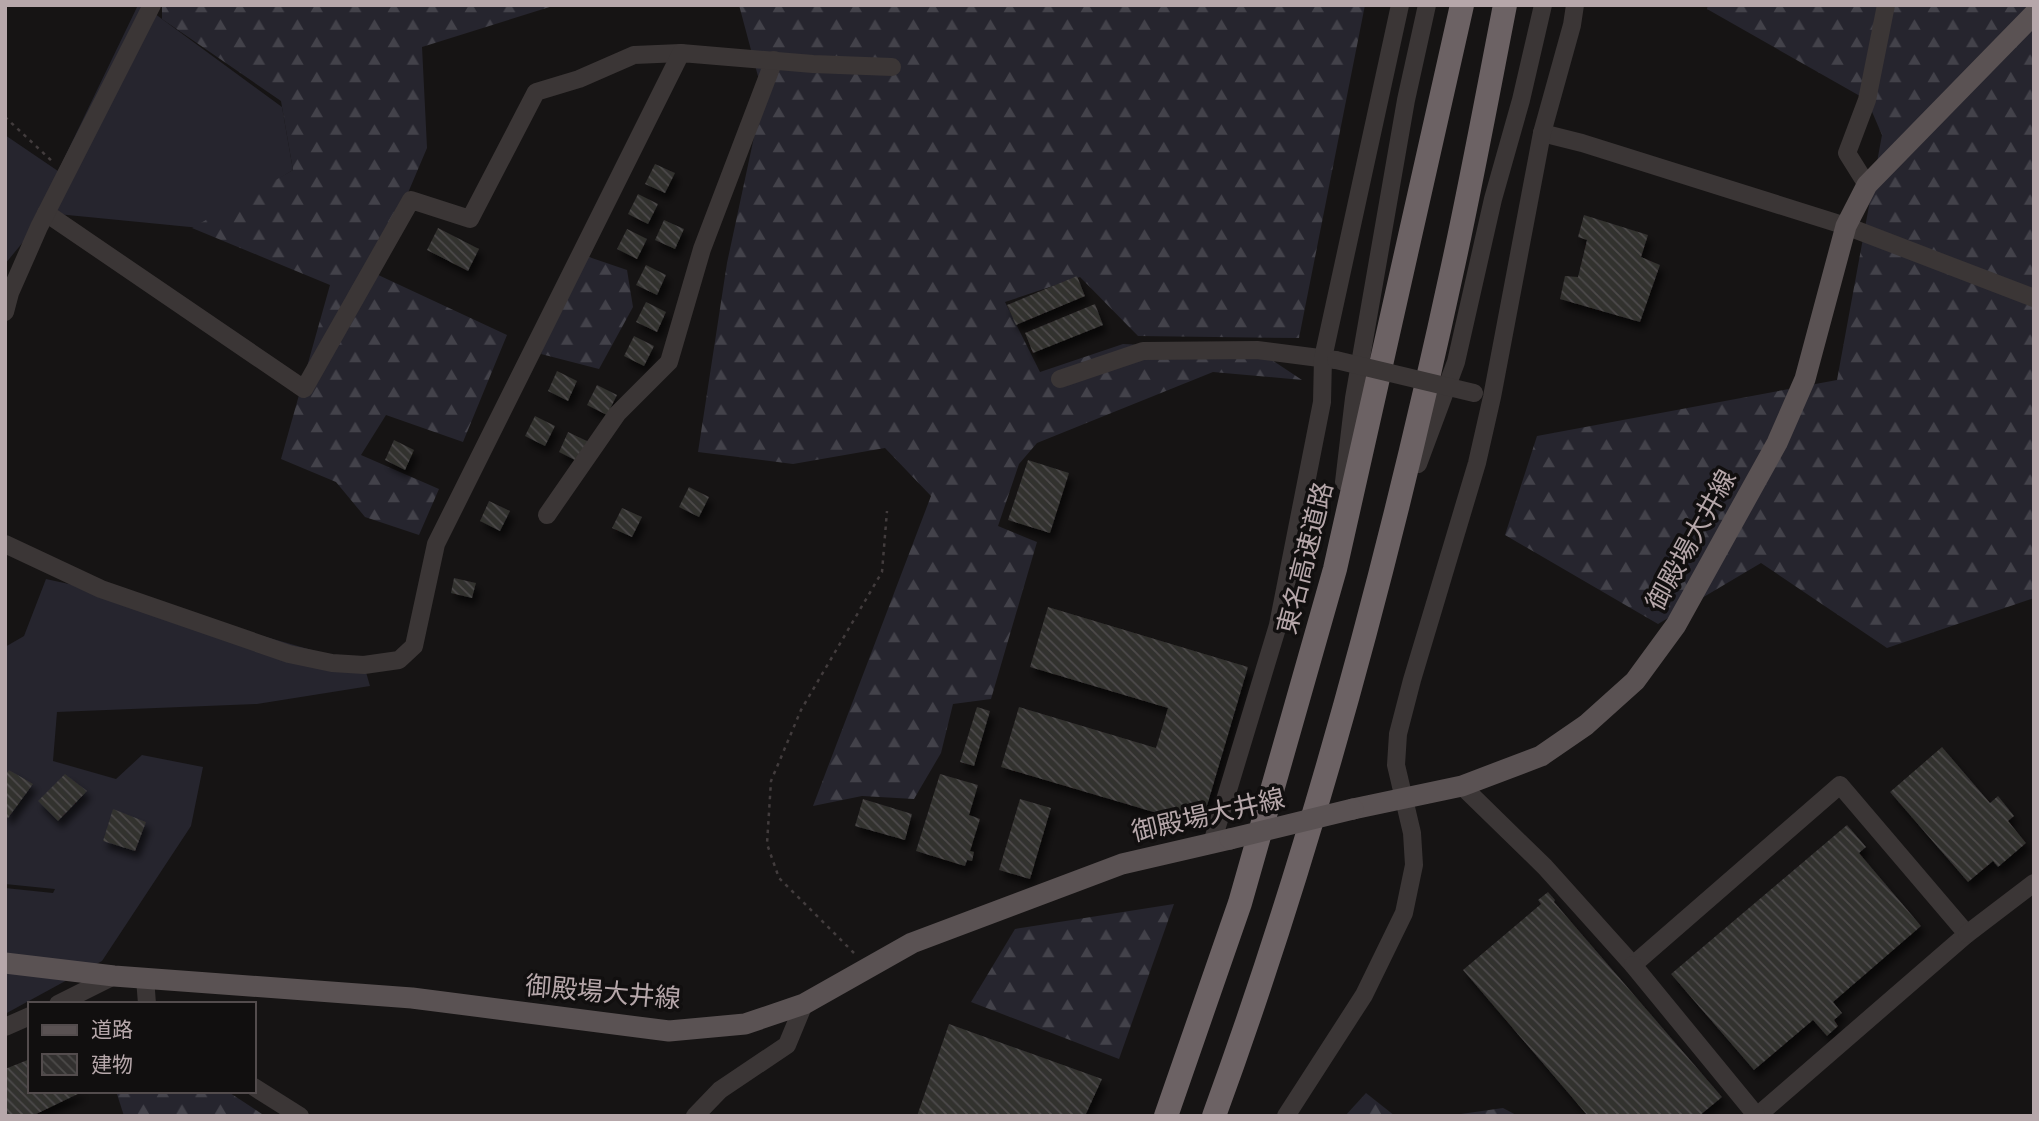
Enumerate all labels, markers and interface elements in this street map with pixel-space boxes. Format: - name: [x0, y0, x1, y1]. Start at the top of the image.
- street label: 御殿場大井線: [1637, 463, 1745, 617]
- street label: 東名高速道路: [1268, 478, 1342, 638]
- street label: 御殿場大井線: [1128, 779, 1288, 851]
- street label: 御殿場大井線: [524, 966, 682, 1018]
- legend: [28, 1002, 256, 1093]
- text: 道路: [91, 1015, 133, 1045]
- text: 建物: [91, 1050, 133, 1080]

